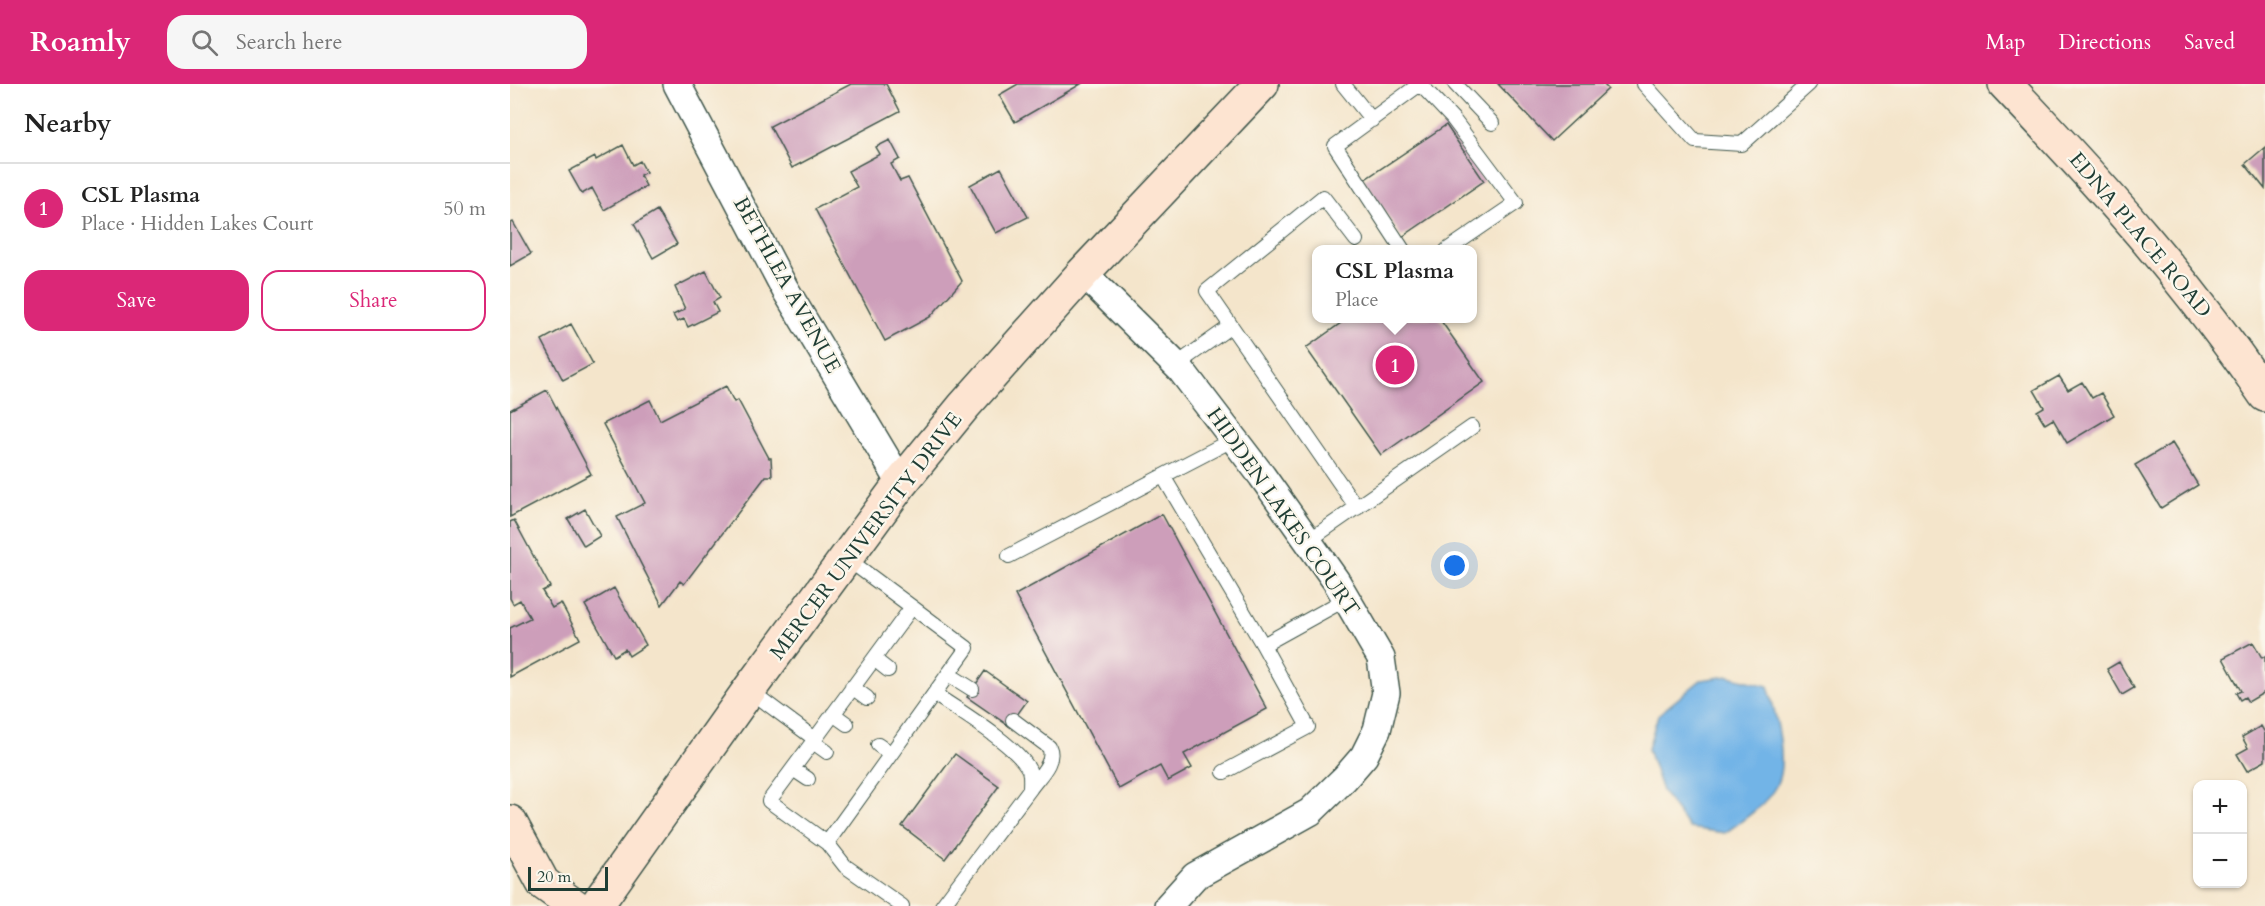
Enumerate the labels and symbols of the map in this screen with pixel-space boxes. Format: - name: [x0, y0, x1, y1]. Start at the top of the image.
- street label: EDNA PLACE ROAD: [2062, 146, 2218, 324]
- street label: BETHLEA AVENUE: [726, 191, 848, 379]
- pin: 1: [1376, 342, 1414, 388]
- street label: HIDDEN LAKES COURT: [1200, 402, 1366, 622]
- street label: MERCER UNIVERSITY DRIVE: [763, 406, 969, 666]
- your location: [1440, 551, 1469, 580]
- scale bar: [528, 864, 608, 892]

